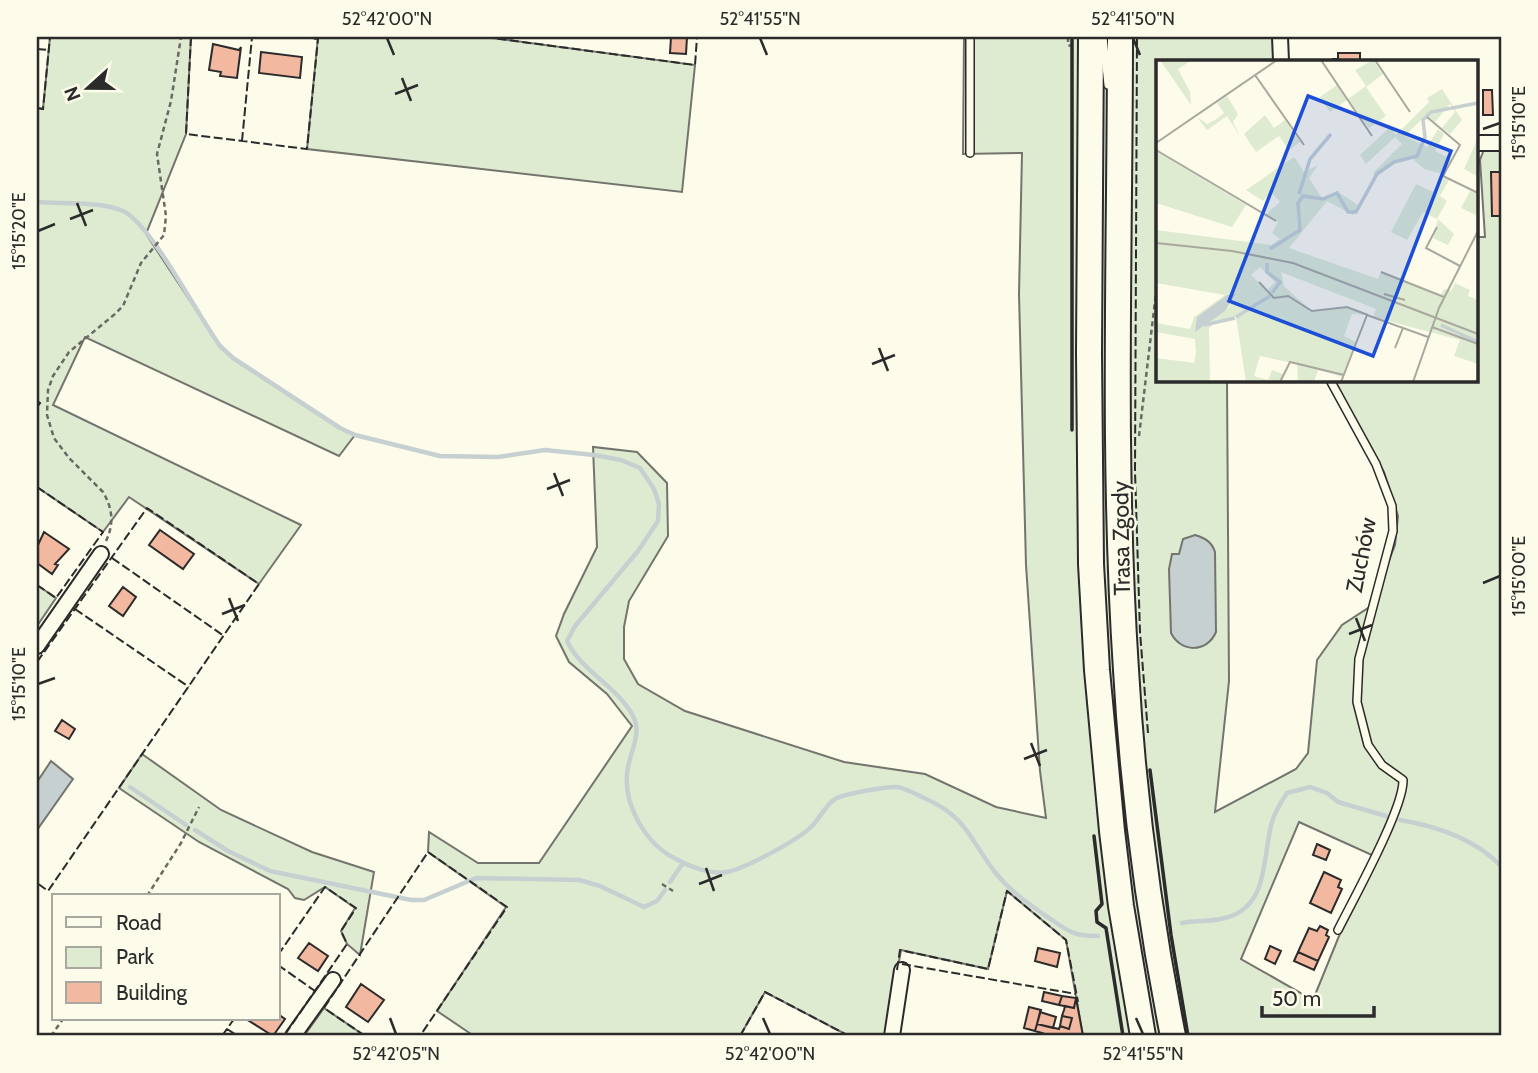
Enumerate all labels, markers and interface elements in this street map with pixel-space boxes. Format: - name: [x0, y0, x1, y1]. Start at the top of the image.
- text: 52°42'00"N: [342, 8, 432, 30]
- text: 52°41'55"N: [719, 8, 801, 30]
- text: 52°41'50"N: [1091, 8, 1175, 30]
- north arrow: [52, 52, 122, 122]
- inset map: [1156, 60, 1478, 382]
- text: N: [59, 84, 86, 104]
- text: 15°15'10"E: [1508, 86, 1530, 160]
- text: 15°15'20"E: [8, 192, 30, 270]
- street label: Trasa Zgody: [1106, 480, 1136, 596]
- street label: Zuchów: [1340, 515, 1382, 595]
- text: 15°15'00"E: [1508, 536, 1530, 616]
- text: 15°15'10"E: [8, 647, 30, 721]
- legend: [52, 894, 280, 1020]
- text: Road: [116, 910, 162, 935]
- text: Park: [116, 944, 154, 969]
- scale bar: [1262, 975, 1374, 1019]
- text: Building: [116, 980, 188, 1005]
- text: 50 m: [1272, 986, 1321, 1011]
- text: 52°42'05"N: [352, 1043, 440, 1065]
- text: 52°42'00"N: [725, 1043, 815, 1065]
- text: 52°41'55"N: [1102, 1043, 1184, 1065]

